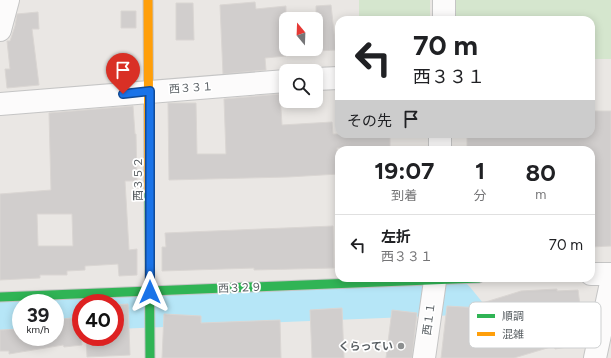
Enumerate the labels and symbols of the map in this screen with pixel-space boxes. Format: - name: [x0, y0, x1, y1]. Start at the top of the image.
- north arrow: [279, 12, 323, 56]
- pin: [106, 53, 140, 94]
- street label: 西３３１: [169, 80, 213, 96]
- street label: 西３５２: [132, 157, 145, 201]
- position arrow: [129, 271, 171, 313]
- street label: 西３２９: [218, 281, 262, 295]
- speed limit sign: 40: [72, 294, 124, 346]
- street label: 西１１: [420, 302, 438, 336]
- legend: [469, 302, 601, 348]
- text: 順調: [502, 310, 524, 323]
- text: 混雑: [502, 328, 524, 341]
- place label: くらってい: [339, 340, 393, 353]
- marker: くらってい: [396, 341, 406, 351]

